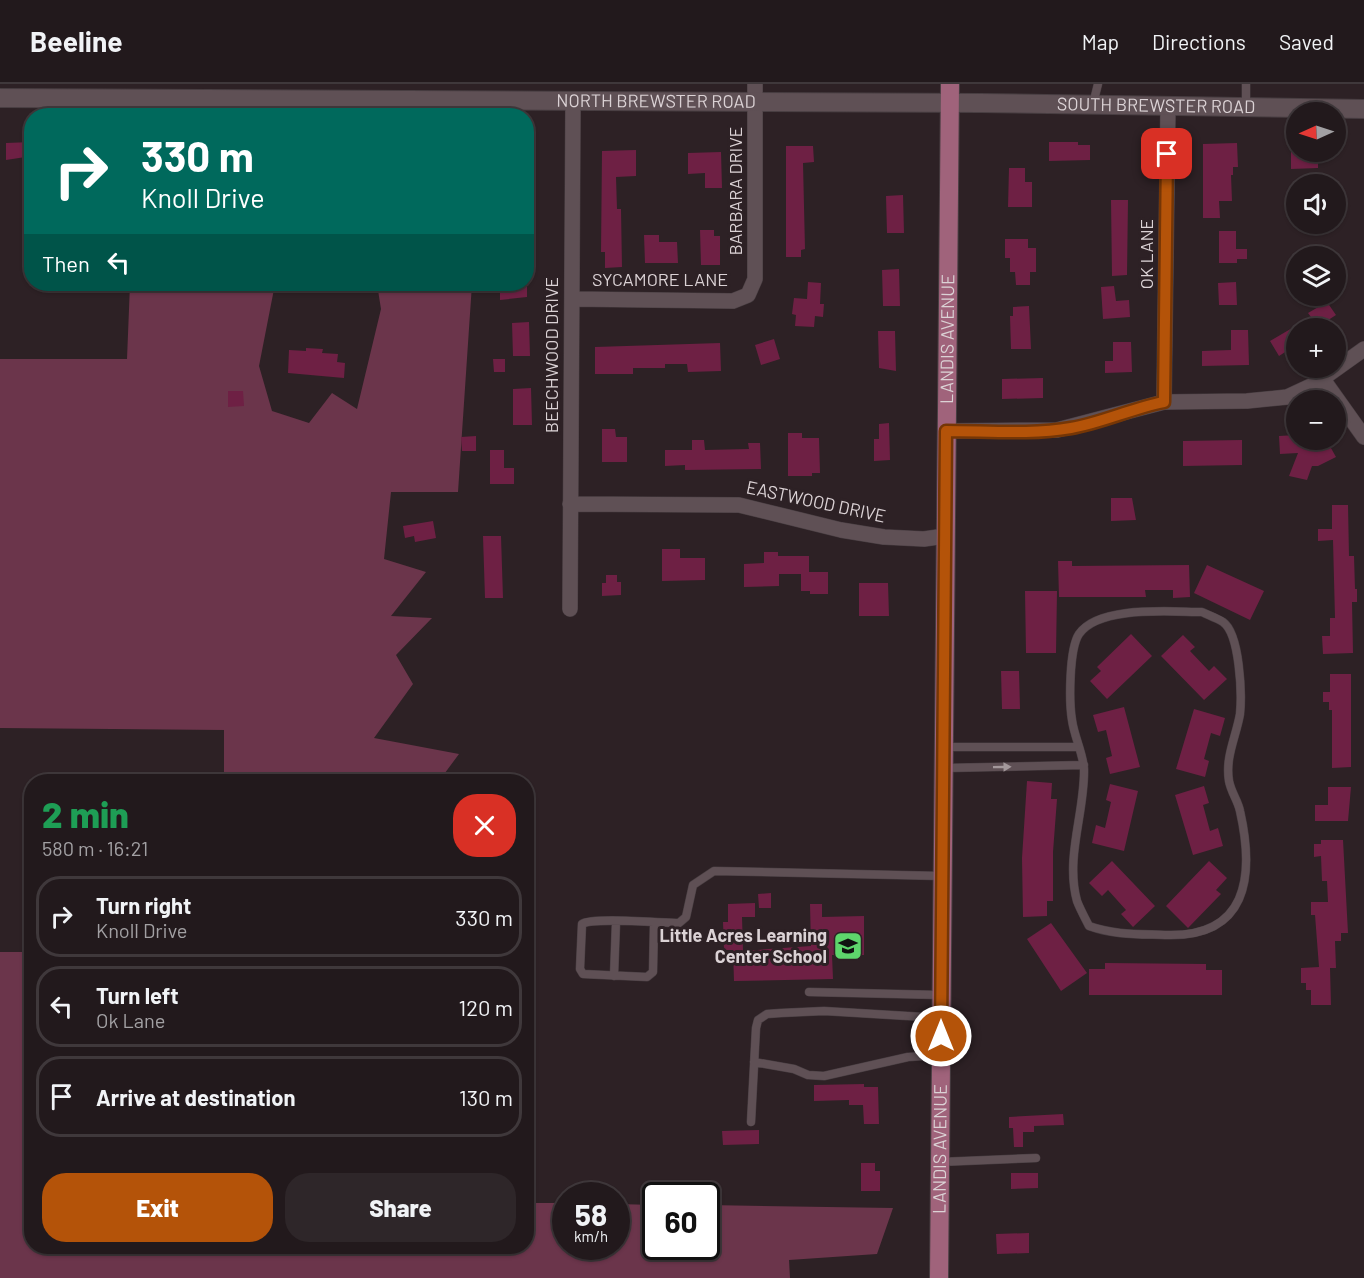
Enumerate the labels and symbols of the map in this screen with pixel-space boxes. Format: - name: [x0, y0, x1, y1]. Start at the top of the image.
- street label: NORTH BREWSTER ROAD: [556, 89, 756, 112]
- street label: SOUTH BREWSTER ROAD: [1057, 92, 1255, 117]
- north arrow: [1286, 102, 1346, 162]
- street label: BARBARA DRIVE: [724, 127, 746, 255]
- pin: [1141, 128, 1192, 179]
- street label: OK LANE: [1135, 219, 1157, 289]
- street label: SYCAMORE LANE: [592, 268, 728, 290]
- street label: LANDIS AVENUE: [935, 274, 958, 404]
- street label: BEECHWOOD DRIVE: [540, 277, 562, 433]
- street label: EASTWOOD DRIVE: [744, 475, 888, 527]
- one-way arrow: [992, 762, 1011, 771]
- place label: Little Acres Learning Center School: [659, 924, 827, 967]
- school or university icon: Little Acres Learning Center School: [832, 930, 864, 962]
- position arrow: [909, 1004, 973, 1068]
- street label: LANDIS AVENUE: [928, 1084, 951, 1214]
- speed limit sign: 60: [642, 1182, 720, 1260]

